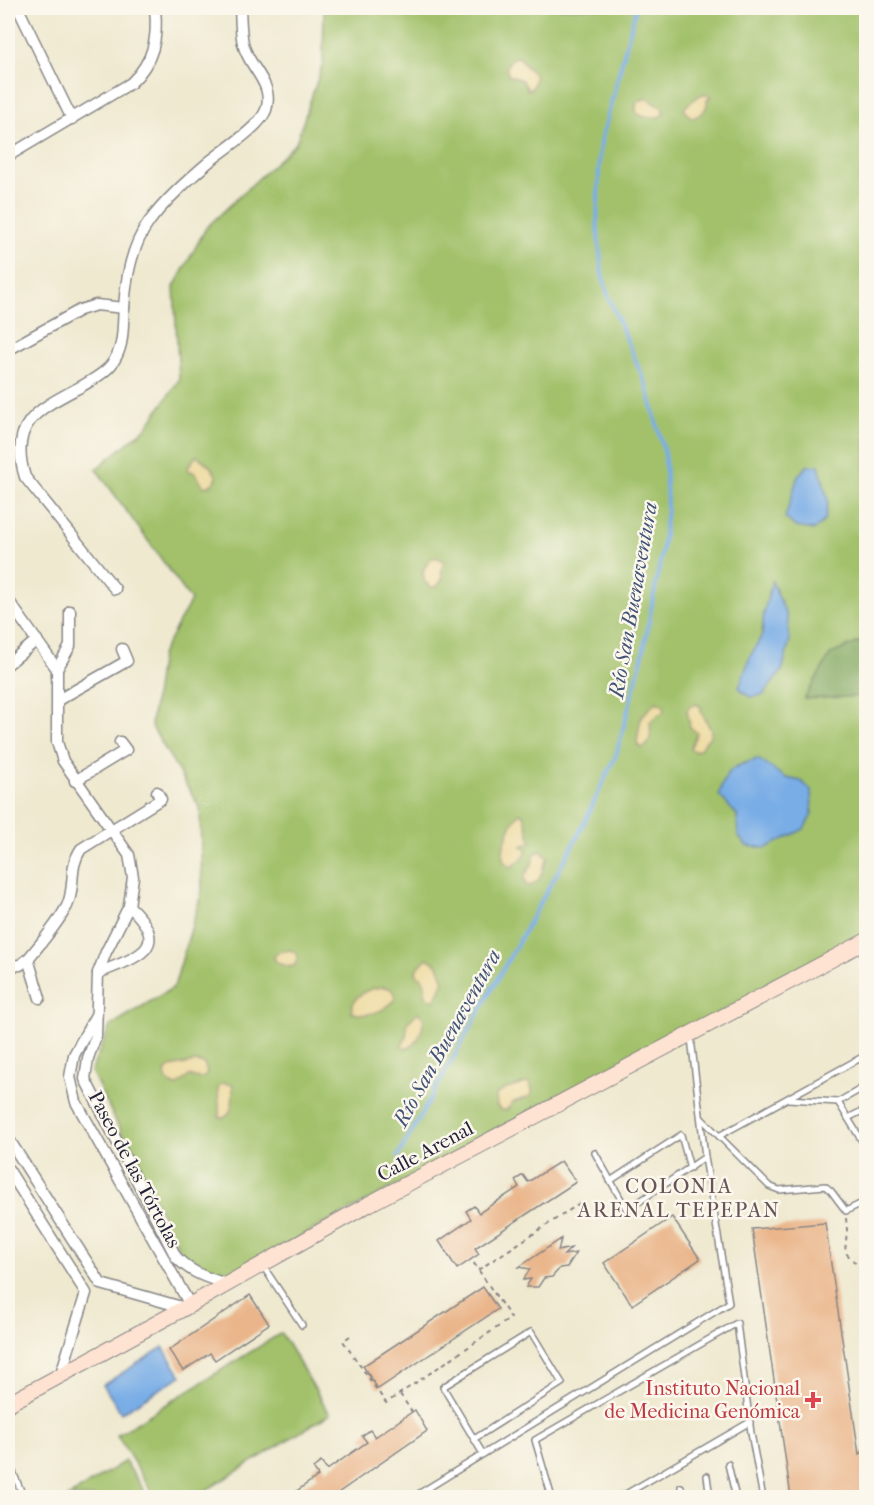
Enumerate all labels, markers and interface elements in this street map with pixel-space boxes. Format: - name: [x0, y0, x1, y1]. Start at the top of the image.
- water label: Río San Buenaventura: [604, 500, 662, 702]
- water label: Río San Buenaventura: [387, 945, 506, 1132]
- street label: Paseo de las Tórtolas: [84, 1087, 186, 1252]
- street label: Calle Arenal: [373, 1116, 478, 1186]
- district label: COLONIA ARENAL TEPEPAN: [577, 1174, 780, 1222]
- place label: Instituto Nacional de Medicina Genómica: [604, 1377, 801, 1423]
- marker: Instituto Nacional de Medicina Genómica: [804, 1391, 822, 1409]

